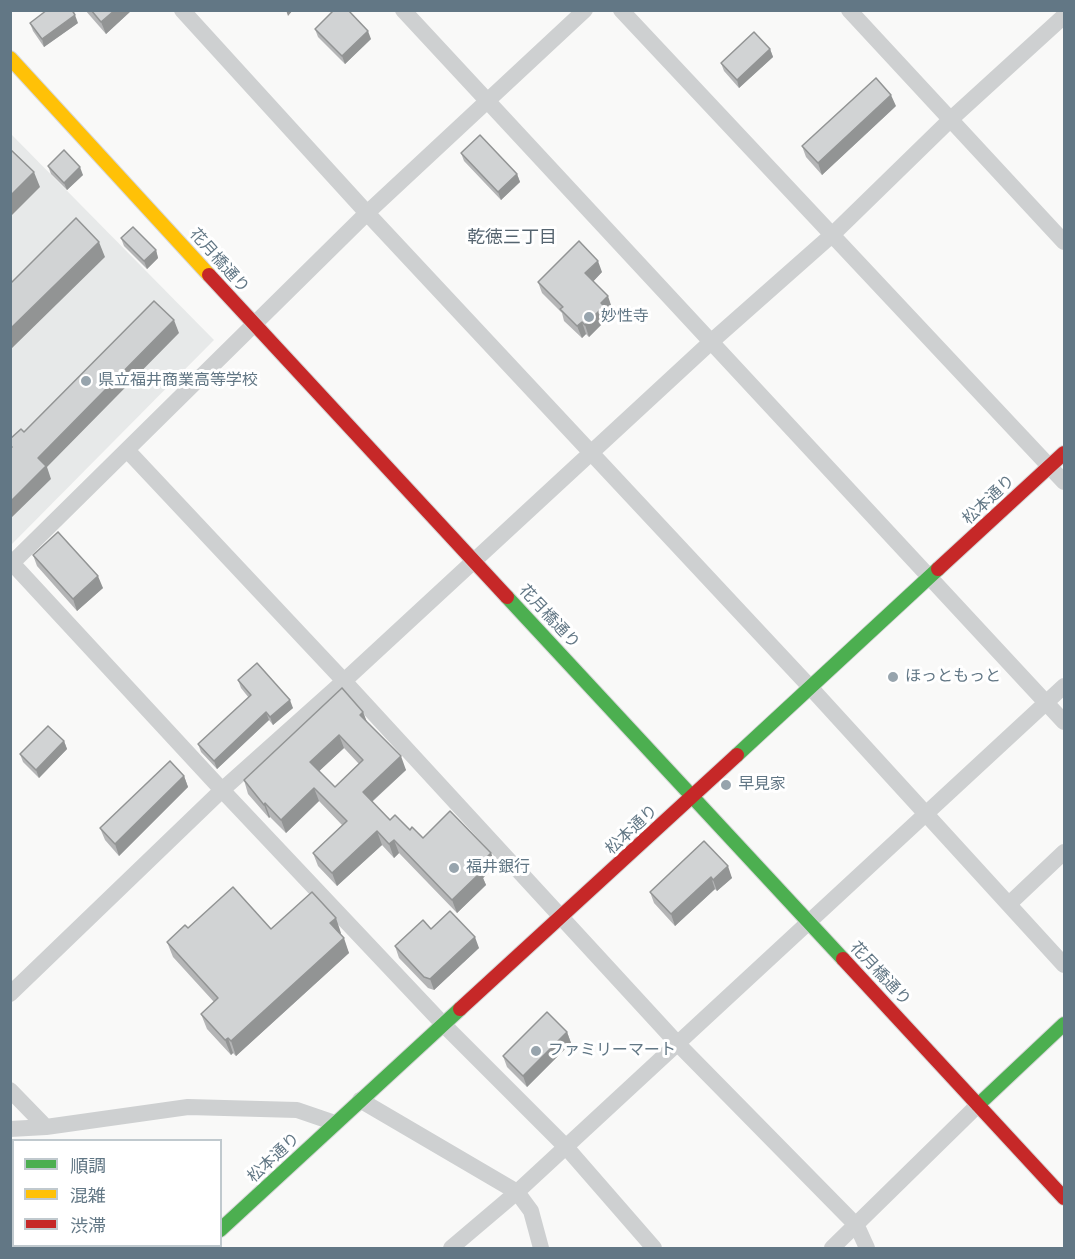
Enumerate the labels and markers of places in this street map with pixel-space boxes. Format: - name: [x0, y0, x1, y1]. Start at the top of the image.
- place label: 妙性寺: [601, 307, 649, 327]
- marker: 妙性寺: [582, 310, 596, 324]
- place label: 県立福井商業高等学校: [98, 371, 258, 391]
- marker: 県立福井商業高等学校: [79, 374, 93, 388]
- place label: ほっともっと: [905, 667, 1001, 687]
- marker: ほっともっと: [886, 670, 900, 684]
- place label: 早見家: [738, 775, 786, 795]
- marker: 早見家: [719, 778, 733, 792]
- place label: 福井銀行: [466, 858, 530, 878]
- marker: 福井銀行: [447, 861, 461, 875]
- place label: ファミリーマート: [548, 1041, 676, 1061]
- marker: ファミリーマート: [529, 1044, 543, 1058]

